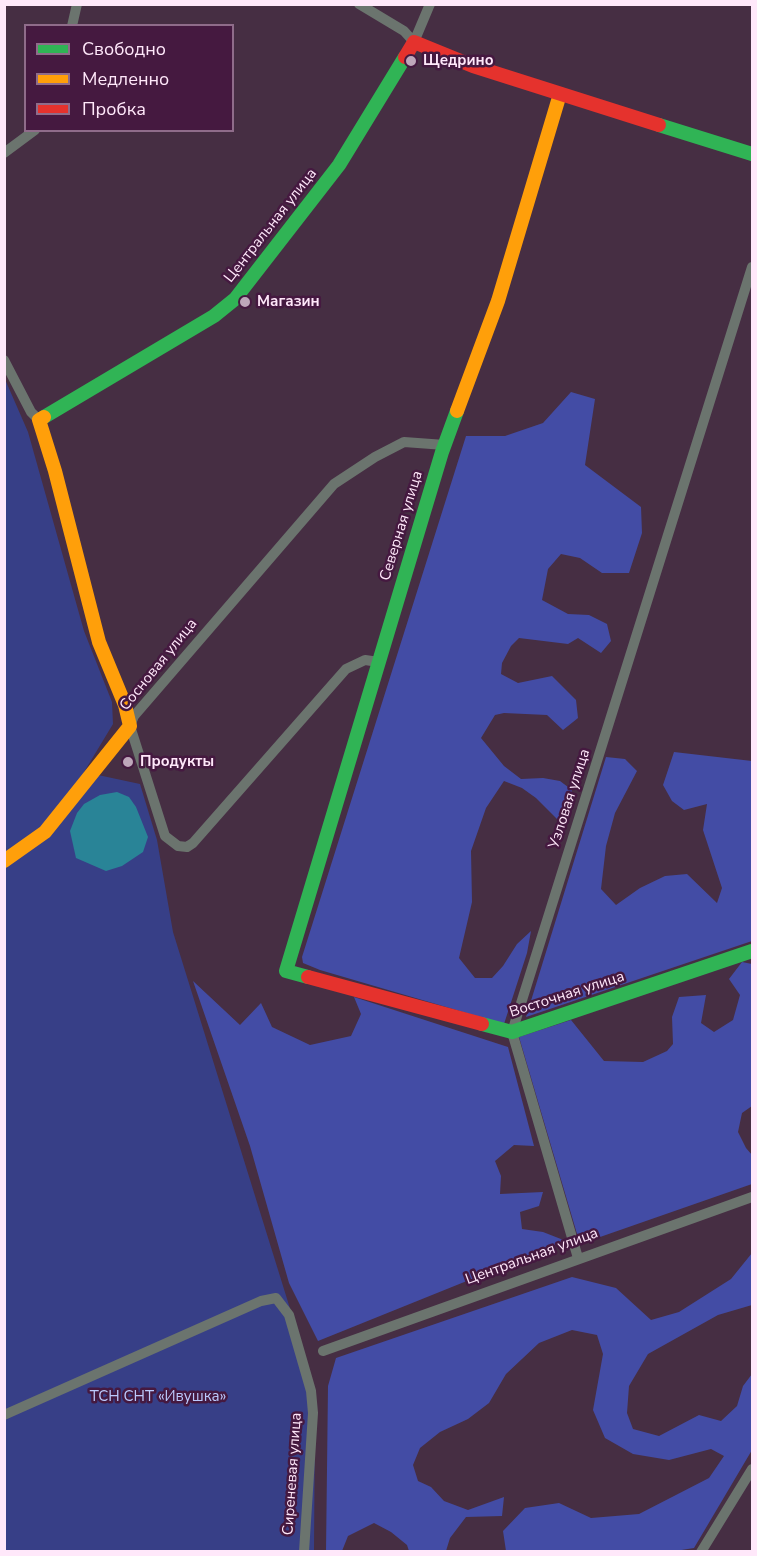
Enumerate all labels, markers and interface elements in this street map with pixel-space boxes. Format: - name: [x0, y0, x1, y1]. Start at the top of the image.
- legend: [24, 24, 234, 132]
- text: Свободно: [82, 37, 166, 61]
- place label: Щедрино: [423, 52, 494, 70]
- marker: Щедрино: [404, 54, 418, 68]
- text: Медленно: [82, 67, 169, 91]
- text: Пробка: [82, 97, 146, 121]
- street label: Центральная улица: [221, 165, 321, 287]
- place label: Магазин: [257, 293, 320, 311]
- marker: Магазин: [238, 295, 252, 309]
- street label: Северная улица: [377, 469, 427, 583]
- street label: Сосновая улица: [116, 615, 202, 715]
- street label: Узловая улица: [545, 747, 595, 851]
- place label: Продукты: [140, 753, 214, 771]
- marker: Продукты: [121, 755, 135, 769]
- street label: Восточная улица: [507, 968, 627, 1022]
- street label: Центральная улица: [463, 1225, 601, 1289]
- park label: ТСН СНТ «Ивушка»: [90, 1388, 226, 1406]
- street label: Сиреневая улица: [280, 1412, 306, 1536]

